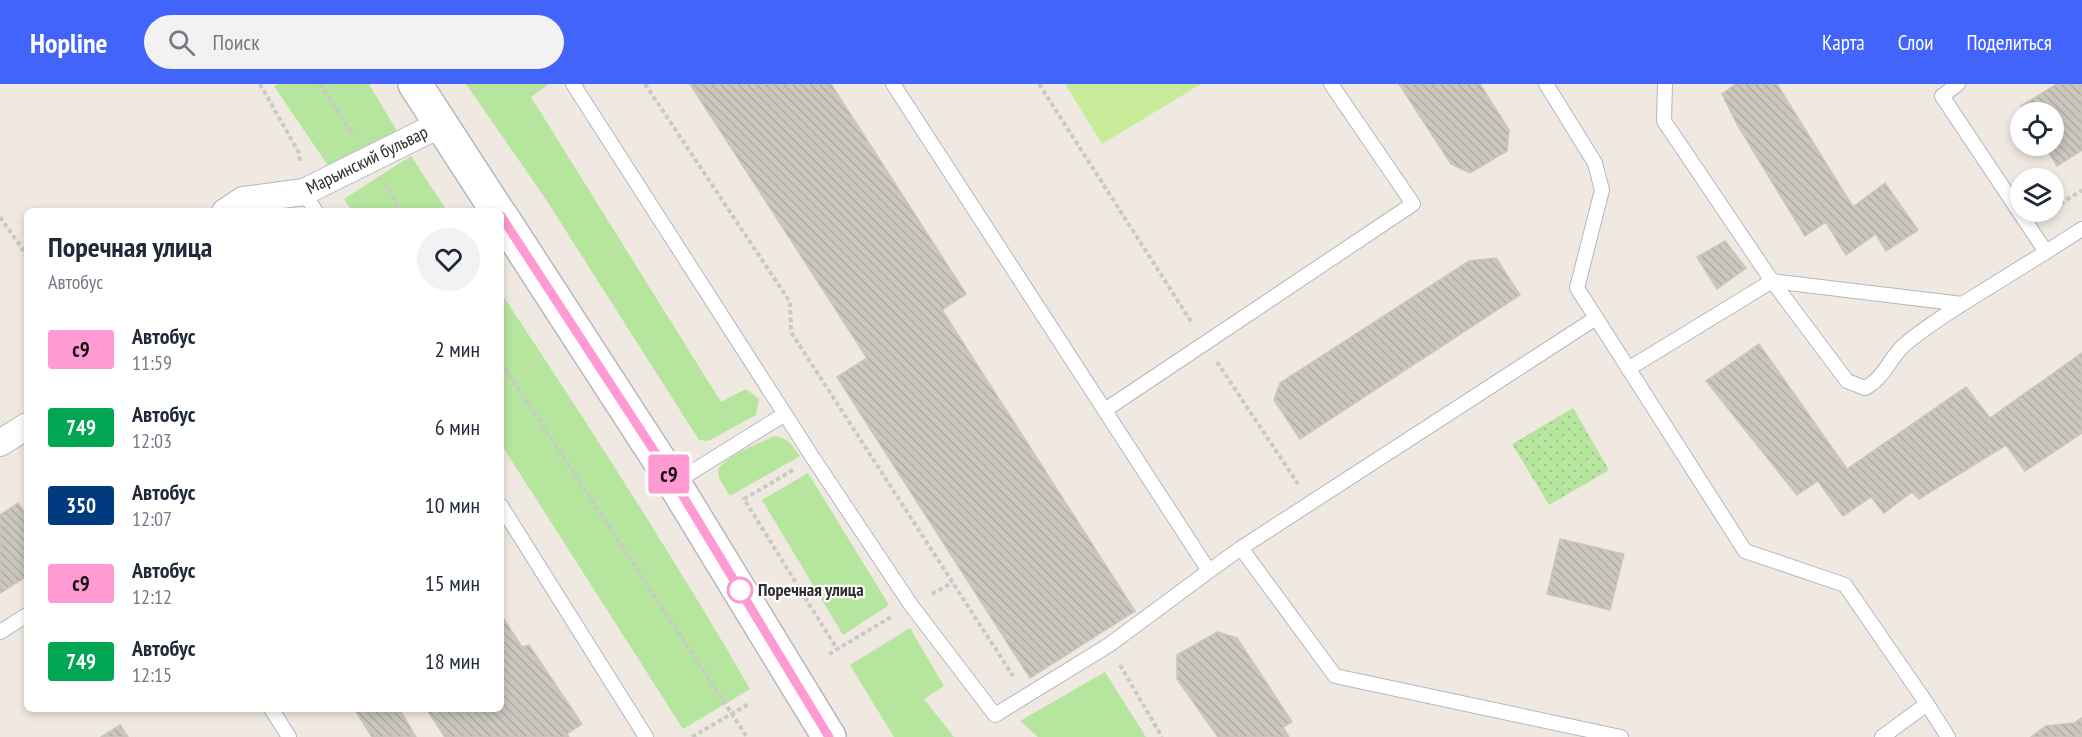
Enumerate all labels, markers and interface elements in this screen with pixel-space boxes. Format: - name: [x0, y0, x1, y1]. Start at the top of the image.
- search box: [144, 15, 564, 69]
- text: Hopline: [30, 24, 108, 61]
- icon: search: [165, 26, 198, 59]
- text: Поиск: [213, 28, 260, 56]
- text: Карта: [1822, 29, 1865, 56]
- text: Слои: [1898, 29, 1933, 56]
- text: Поделиться: [1966, 29, 2052, 56]
- map controls: [2010, 102, 2064, 222]
- button: locate: [2010, 102, 2064, 156]
- street label: Марьинский бульвар: [302, 120, 432, 199]
- button: layers: [2010, 168, 2064, 222]
- text: Поречная улица: [48, 228, 212, 265]
- button: heart: [417, 228, 480, 291]
- text: Автобус: [48, 269, 103, 295]
- text: Автобус: [132, 322, 195, 350]
- text: 2 мин: [435, 335, 480, 363]
- text: с9: [72, 336, 90, 363]
- text: 11:59: [132, 350, 172, 376]
- text: Автобус: [132, 400, 195, 428]
- text: 6 мин: [435, 413, 480, 441]
- text: 749: [66, 414, 96, 441]
- text: 12:03: [132, 428, 172, 454]
- line badge: с9: [642, 454, 696, 494]
- text: с9: [660, 461, 678, 488]
- text: Автобус: [132, 478, 195, 506]
- text: 10 мин: [425, 491, 480, 519]
- text: 350: [66, 492, 96, 519]
- text: 12:07: [132, 506, 172, 532]
- text: Автобус: [132, 556, 195, 584]
- text: 15 мин: [425, 569, 480, 597]
- text: с9: [72, 570, 90, 597]
- marker: Поречная улица: [727, 577, 753, 603]
- place label: Поречная улица: [758, 578, 864, 601]
- text: 12:12: [132, 584, 172, 610]
- text: Автобус: [132, 634, 195, 662]
- text: 18 мин: [425, 647, 480, 675]
- text: 749: [66, 648, 96, 675]
- text: 12:15: [132, 662, 172, 688]

